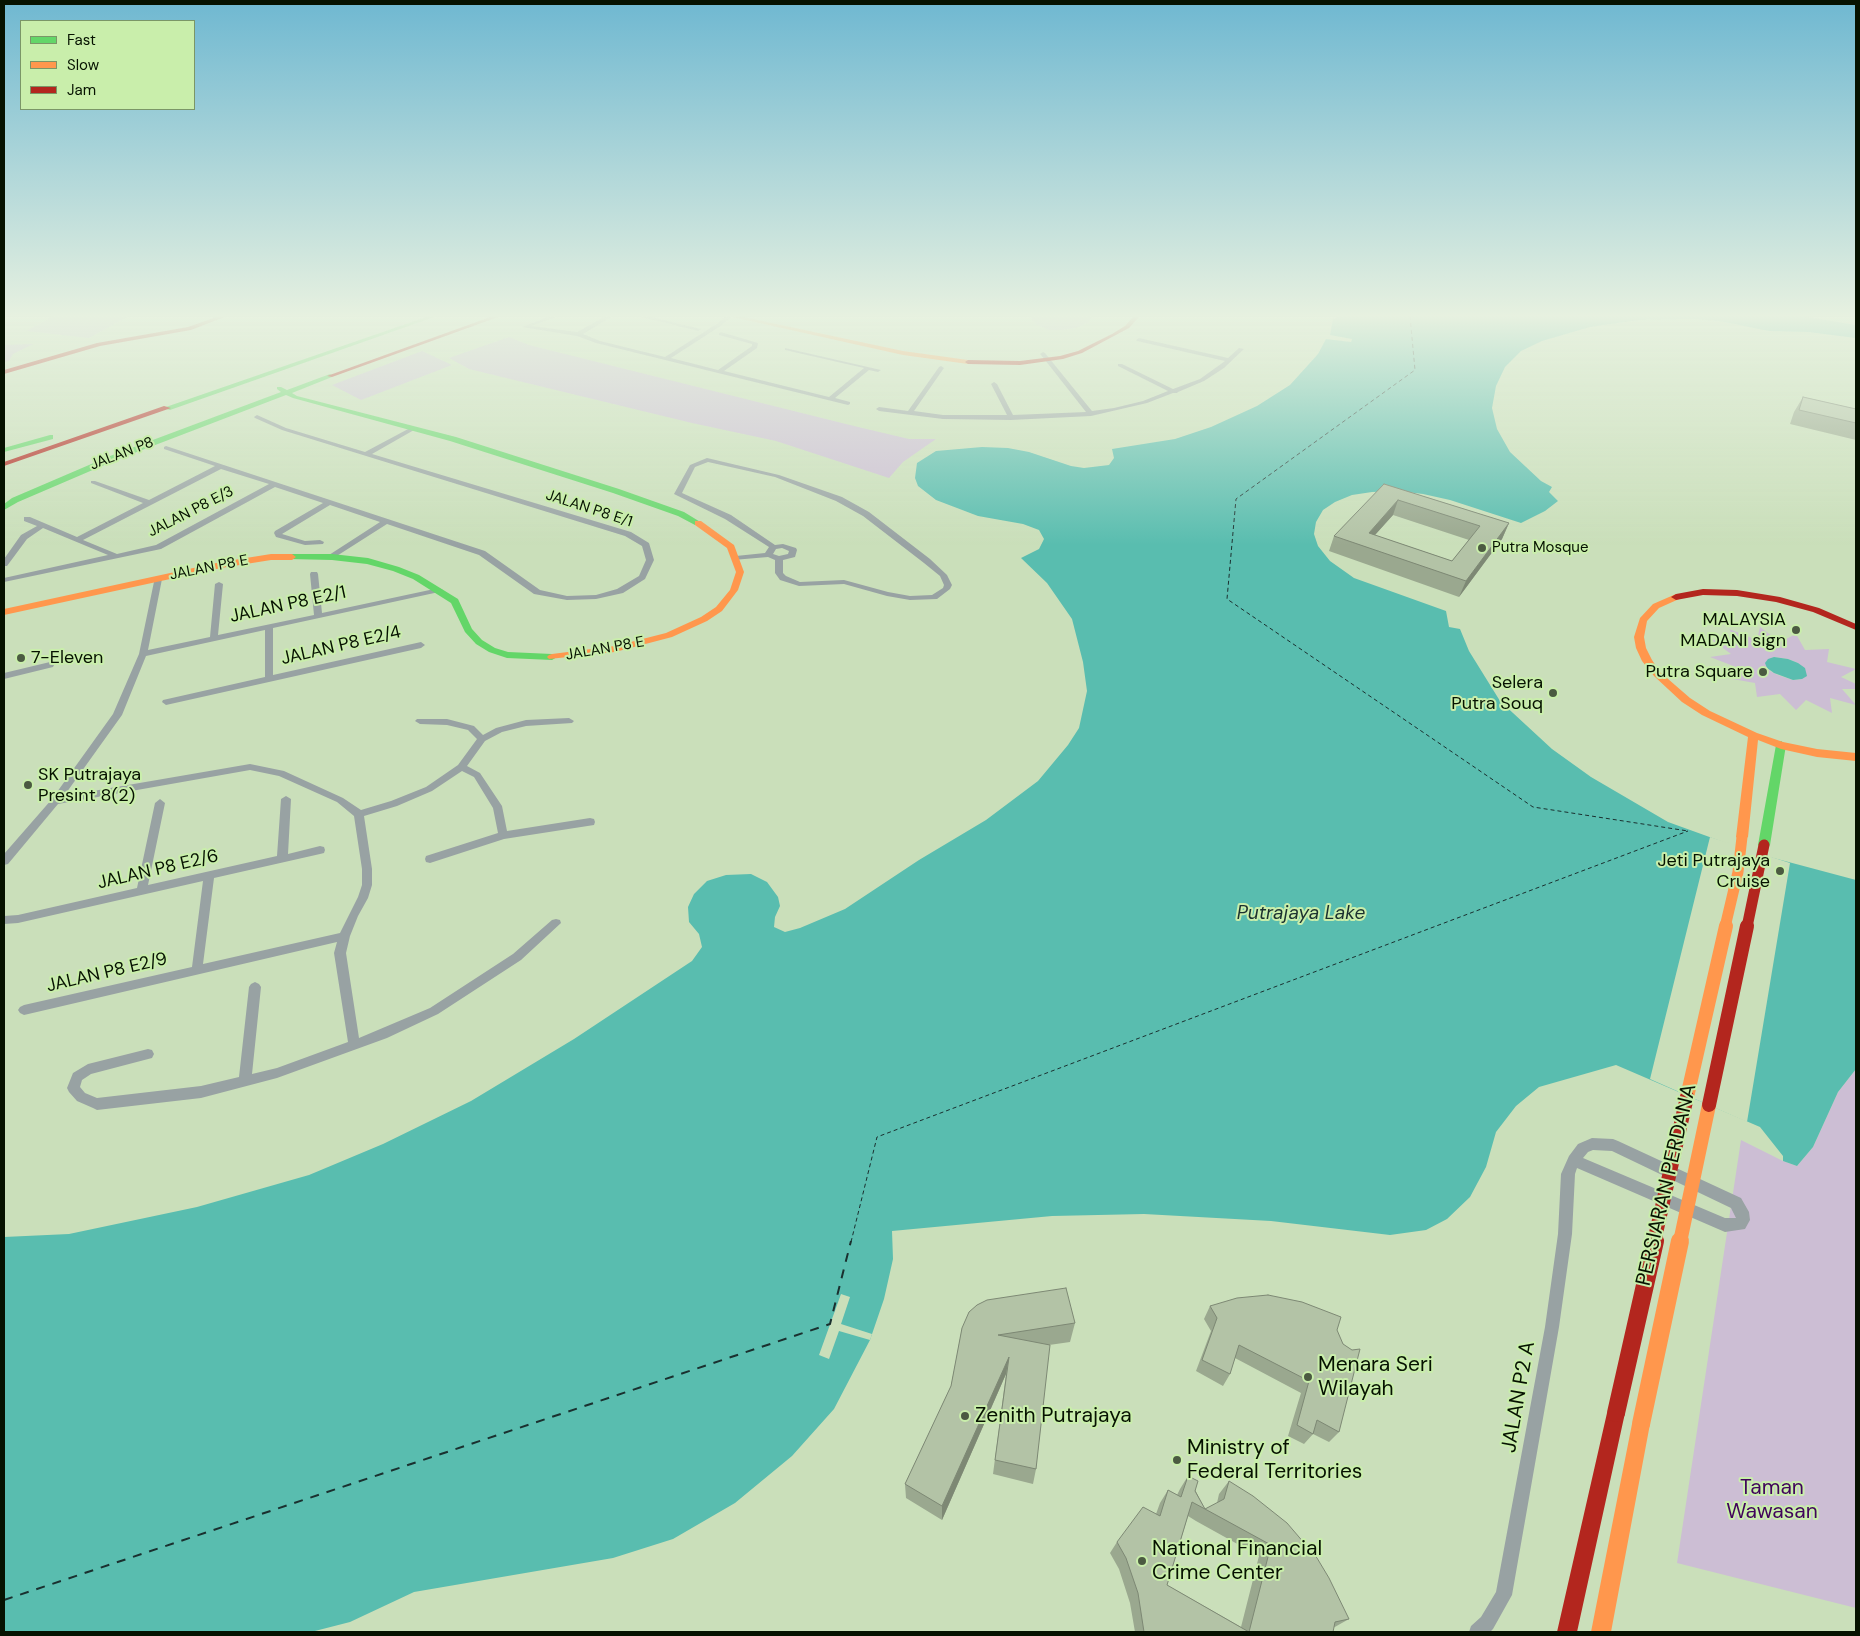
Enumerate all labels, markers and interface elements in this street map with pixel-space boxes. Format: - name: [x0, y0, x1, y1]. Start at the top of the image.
- legend: [20, 20, 195, 110]
- text: Fast: [67, 30, 96, 50]
- text: Slow: [67, 55, 99, 75]
- text: Jam: [67, 80, 96, 100]
- street label: JALAN P8: [88, 434, 156, 474]
- street label: JALAN P8 E/3: [145, 483, 237, 541]
- street label: JALAN P8 E/1: [543, 487, 635, 531]
- place label: Putra Mosque: [1492, 539, 1588, 557]
- marker: Putra Mosque: [1476, 542, 1488, 554]
- street label: JALAN P8 E: [168, 552, 250, 584]
- street label: JALAN P8 E2/1: [228, 582, 348, 628]
- place label: MALAYSIA MADANI sign: [1680, 609, 1786, 652]
- street label: JALAN P8 E2/4: [279, 622, 403, 670]
- marker: MALAYSIA MADANI sign: [1790, 624, 1802, 636]
- street label: JALAN P8 E: [564, 633, 646, 665]
- place label: 7-Eleven: [31, 647, 103, 669]
- marker: 7-Eleven: [15, 652, 27, 664]
- place label: Putra Square: [1646, 661, 1753, 683]
- marker: Putra Square: [1757, 666, 1769, 678]
- place label: Selera Putra Souq: [1451, 672, 1543, 714]
- marker: Selera Putra Souq: [1547, 687, 1559, 699]
- place label: SK Putrajaya Presint 8(2): [38, 764, 141, 806]
- marker: SK Putrajaya Presint 8(2): [22, 779, 34, 791]
- street label: JALAN P8 E2/6: [95, 846, 221, 894]
- place label: Jeti Putrajaya Cruise: [1658, 850, 1770, 892]
- marker: Jeti Putrajaya Cruise: [1774, 865, 1786, 877]
- water label: Putrajaya Lake: [1237, 903, 1365, 925]
- street label: JALAN P8 E2/9: [45, 949, 169, 997]
- street label: PERSIARAN PERDANA: [1632, 1082, 1702, 1288]
- street label: JALAN P2 A: [1497, 1339, 1541, 1455]
- place label: Menara Seri Wilayah: [1318, 1352, 1433, 1402]
- marker: Menara Seri Wilayah: [1302, 1371, 1314, 1383]
- place label: Zenith Putrajaya: [975, 1403, 1132, 1429]
- marker: Zenith Putrajaya: [959, 1410, 971, 1422]
- place label: Ministry of Federal Territories: [1187, 1435, 1362, 1485]
- marker: Ministry of Federal Territories: [1171, 1454, 1183, 1466]
- park label: Taman Wawasan: [1726, 1475, 1818, 1525]
- place label: National Financial Crime Center: [1152, 1536, 1322, 1586]
- marker: National Financial Crime Center: [1136, 1555, 1148, 1567]

